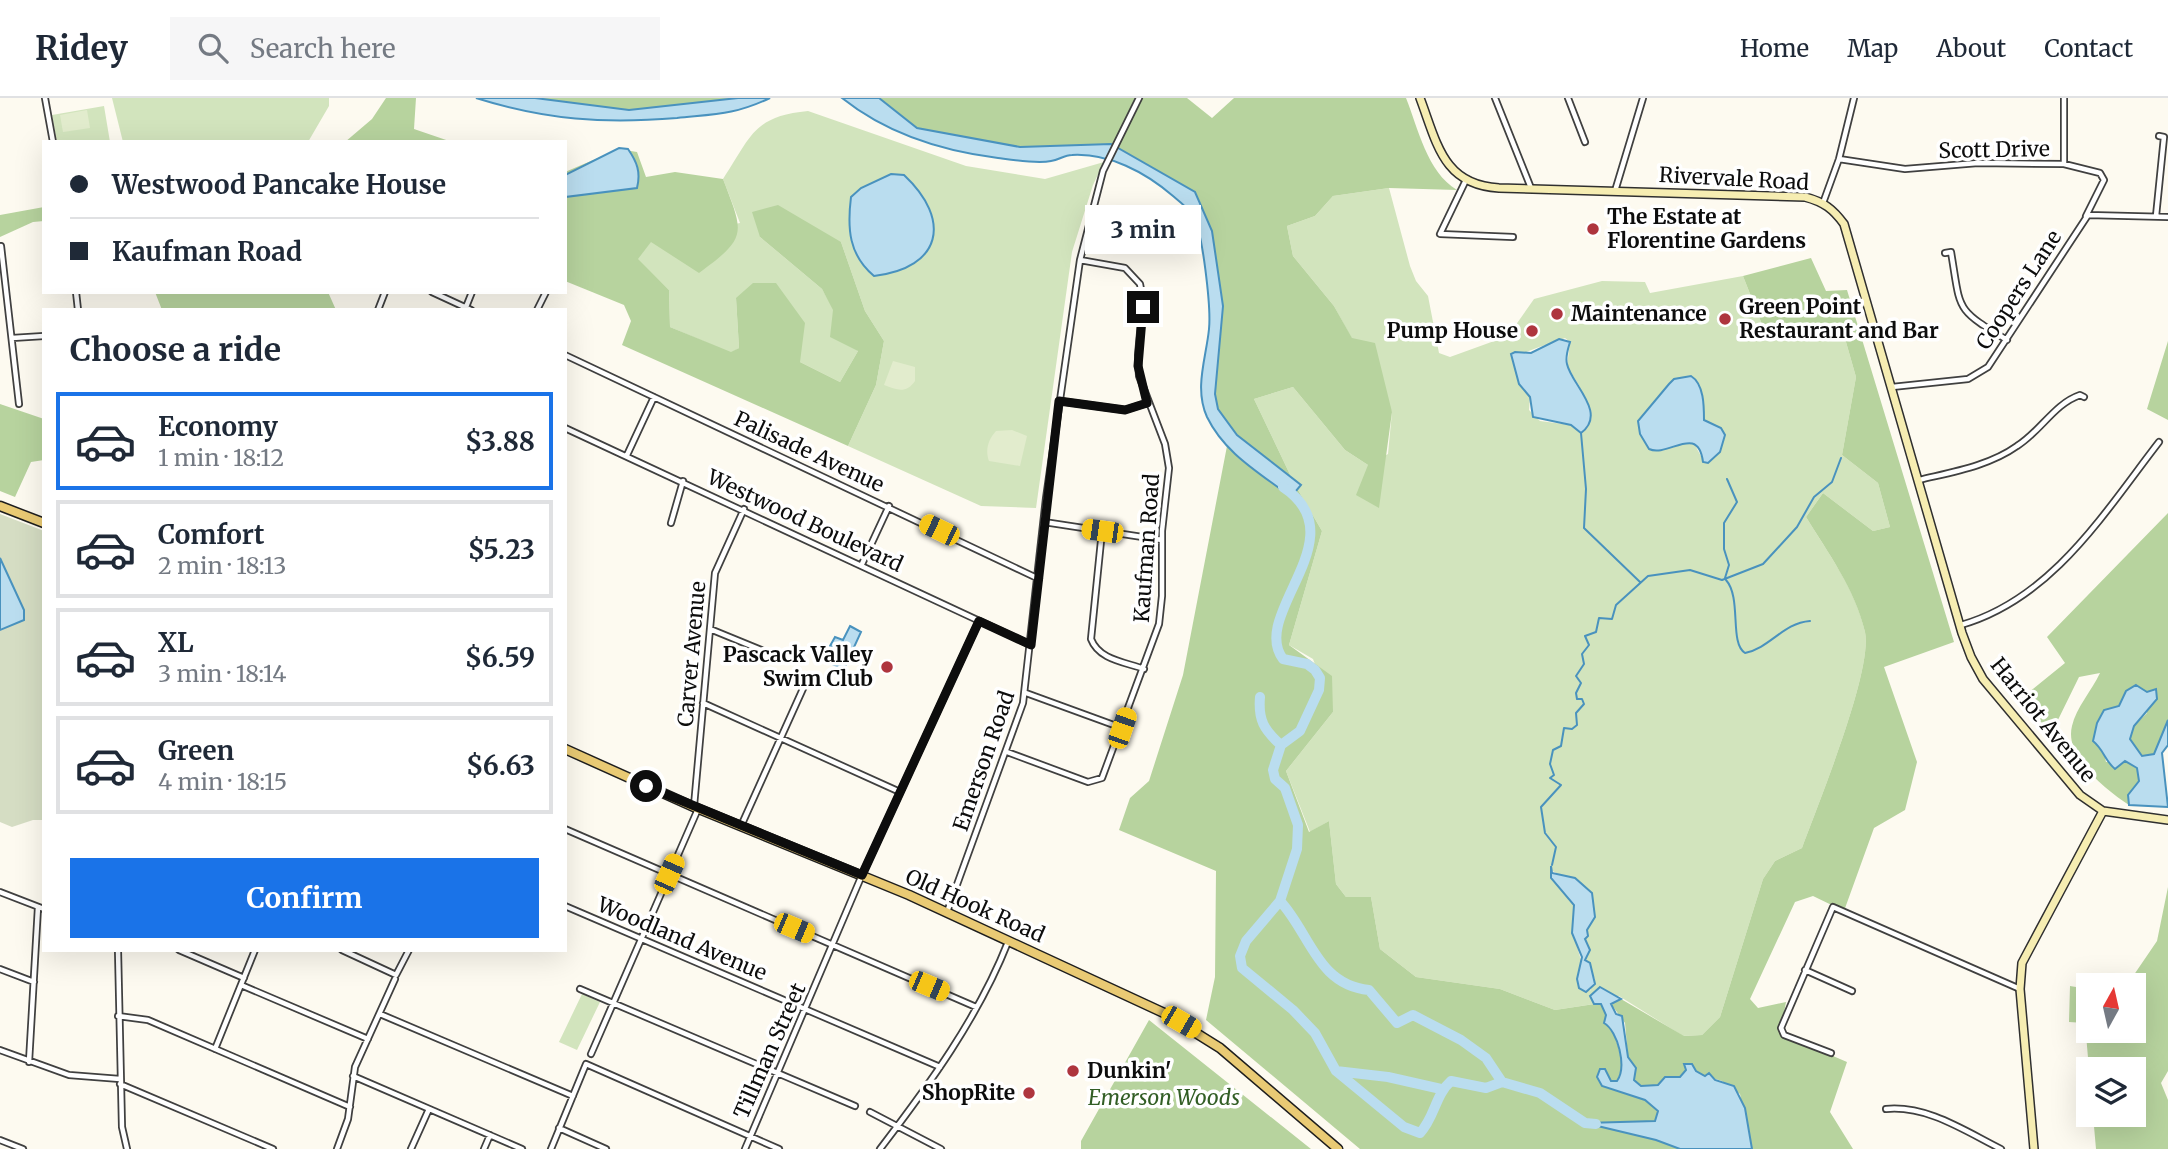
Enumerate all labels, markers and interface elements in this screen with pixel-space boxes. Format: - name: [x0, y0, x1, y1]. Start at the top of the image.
- search box: [170, 17, 660, 80]
- text: Ridey: [35, 28, 128, 69]
- icon: search: [194, 29, 232, 67]
- text: Search here: [250, 32, 396, 65]
- text: Home: [1740, 33, 1809, 64]
- text: Map: [1847, 33, 1898, 64]
- text: About: [1936, 33, 2006, 64]
- text: Contact: [2044, 33, 2133, 64]
- street label: Scott Drive: [1938, 135, 2050, 164]
- street label: Rivervale Road: [1658, 161, 1810, 196]
- text: Westwood Pancake House: [112, 168, 446, 201]
- place label: The Estate at Florentine Gardens: [1607, 203, 1806, 254]
- callout: 3 min: [1085, 206, 1201, 254]
- text: 3 min: [1110, 215, 1176, 244]
- marker: The Estate at Florentine Gardens: [1585, 221, 1601, 237]
- street label: Coopers Lane: [1970, 225, 2067, 355]
- text: Kaufman Road: [112, 235, 302, 268]
- route end: [1127, 291, 1159, 323]
- place label: Green Point Restaurant and Bar: [1739, 293, 1939, 344]
- place label: Maintenance: [1571, 300, 1707, 327]
- marker: Maintenance: [1549, 306, 1565, 322]
- marker: Green Point Restaurant and Bar: [1717, 311, 1733, 327]
- place label: Pump House: [1387, 317, 1518, 344]
- marker: Pump House: [1524, 323, 1540, 339]
- text: Choose a ride: [70, 330, 281, 370]
- street label: Palisade Avenue: [730, 405, 889, 498]
- icon: car: [74, 410, 137, 473]
- text: Economy: [158, 410, 278, 443]
- text: $3.88: [465, 425, 535, 458]
- text: 1 min · 18:12: [158, 443, 284, 472]
- street label: Westwood Boulevard: [702, 463, 908, 578]
- street label: Kaufman Road: [1128, 472, 1165, 623]
- car: [916, 511, 963, 549]
- icon: car: [74, 518, 137, 581]
- text: Comfort: [158, 518, 264, 551]
- car: [1080, 518, 1125, 544]
- text: $5.23: [468, 533, 535, 566]
- text: 2 min · 18:13: [158, 551, 286, 580]
- street label: Carver Avenue: [672, 580, 711, 728]
- icon: car: [74, 626, 137, 689]
- text: XL: [158, 626, 194, 659]
- text: $6.59: [465, 641, 535, 674]
- place label: Pascack Valley Swim Club: [723, 641, 874, 692]
- street label: Harriot Avenue: [1985, 652, 2102, 788]
- text: 3 min · 18:14: [158, 659, 286, 688]
- marker: Pascack Valley Swim Club: [879, 659, 895, 675]
- street label: Emerson Road: [947, 687, 1020, 835]
- car: [1106, 705, 1139, 751]
- icon: car: [74, 734, 137, 797]
- text: Green: [158, 734, 234, 767]
- text: $6.63: [466, 749, 535, 782]
- text: 4 min · 18:15: [158, 767, 287, 796]
- route start: [630, 770, 662, 802]
- car: [651, 851, 688, 897]
- button: Confirm: [70, 858, 539, 938]
- street label: Old Hook Road: [901, 863, 1049, 948]
- street label: Woodland Avenue: [593, 890, 771, 986]
- car: [771, 910, 818, 946]
- car: [906, 968, 953, 1004]
- north arrow: [2076, 973, 2146, 1043]
- map controls: [2076, 973, 2146, 1127]
- street label: Tillman Street: [728, 979, 811, 1123]
- car: [1158, 1002, 1205, 1042]
- place label: Dunkin': [1087, 1057, 1171, 1084]
- button: layers: [2076, 1057, 2146, 1127]
- marker: Dunkin': [1065, 1063, 1081, 1079]
- place label: ShopRite: [922, 1079, 1015, 1106]
- park label: Emerson Woods: [1088, 1084, 1240, 1111]
- marker: ShopRite: [1021, 1085, 1037, 1101]

